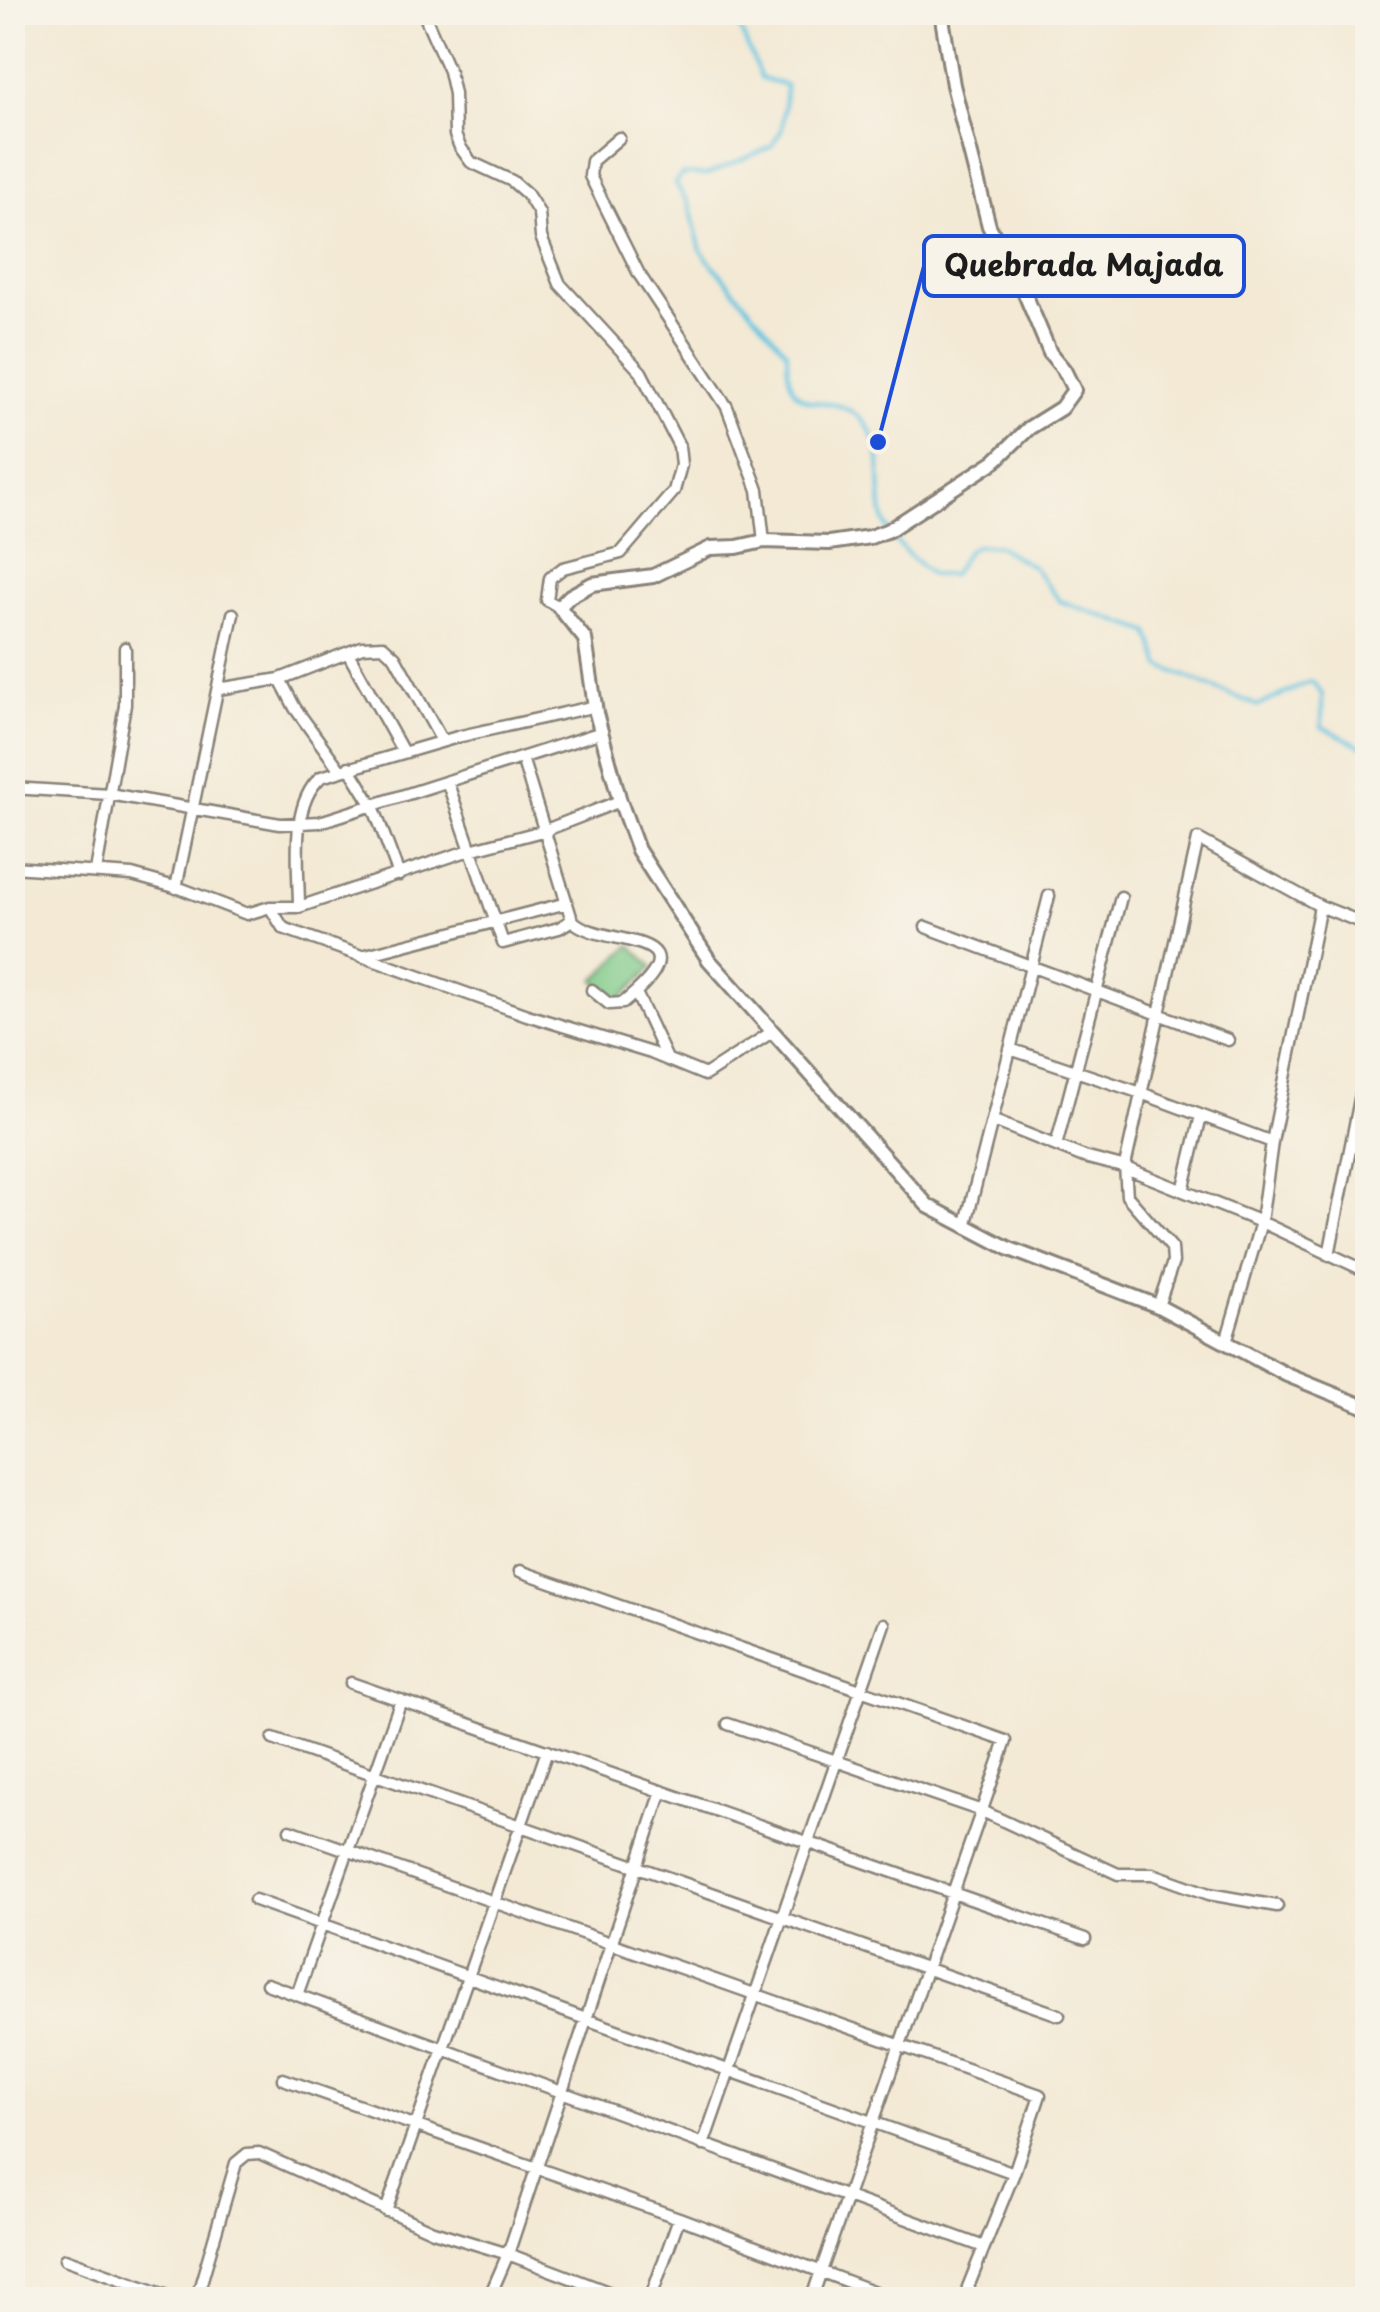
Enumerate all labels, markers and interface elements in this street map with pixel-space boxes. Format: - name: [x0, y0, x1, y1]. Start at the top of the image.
- callout: Quebrada Majada: [924, 236, 1244, 296]
- text: Quebrada Majada: [944, 241, 1224, 286]

